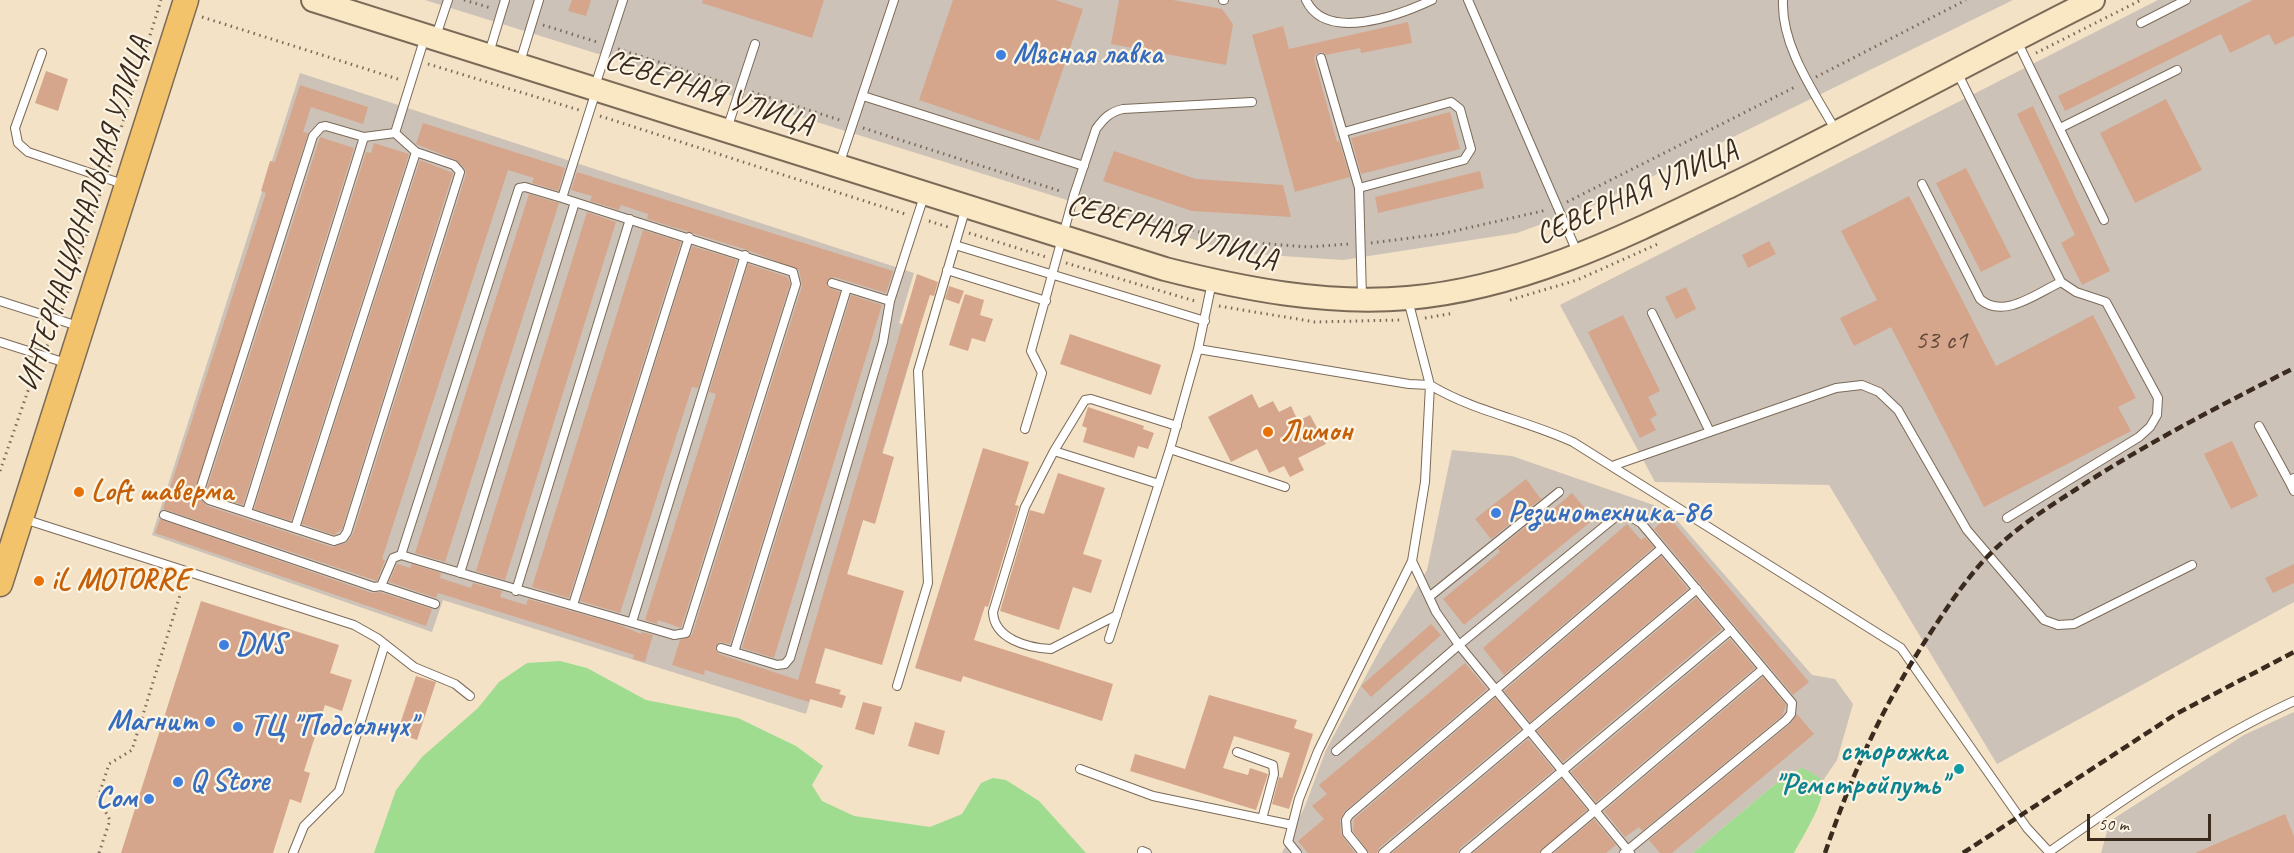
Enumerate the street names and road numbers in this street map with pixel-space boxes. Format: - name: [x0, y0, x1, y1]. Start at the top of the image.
- street label: ИНТЕРНАЦИОНАЛЬНАЯ УЛИЦА: [11, 33, 159, 395]
- street label: СЕВЕРНАЯ УЛИЦА: [600, 42, 818, 144]
- street label: СЕВЕРНАЯ УЛИЦА: [1531, 132, 1743, 254]
- street label: СЕВЕРНАЯ УЛИЦА: [1063, 188, 1281, 278]

